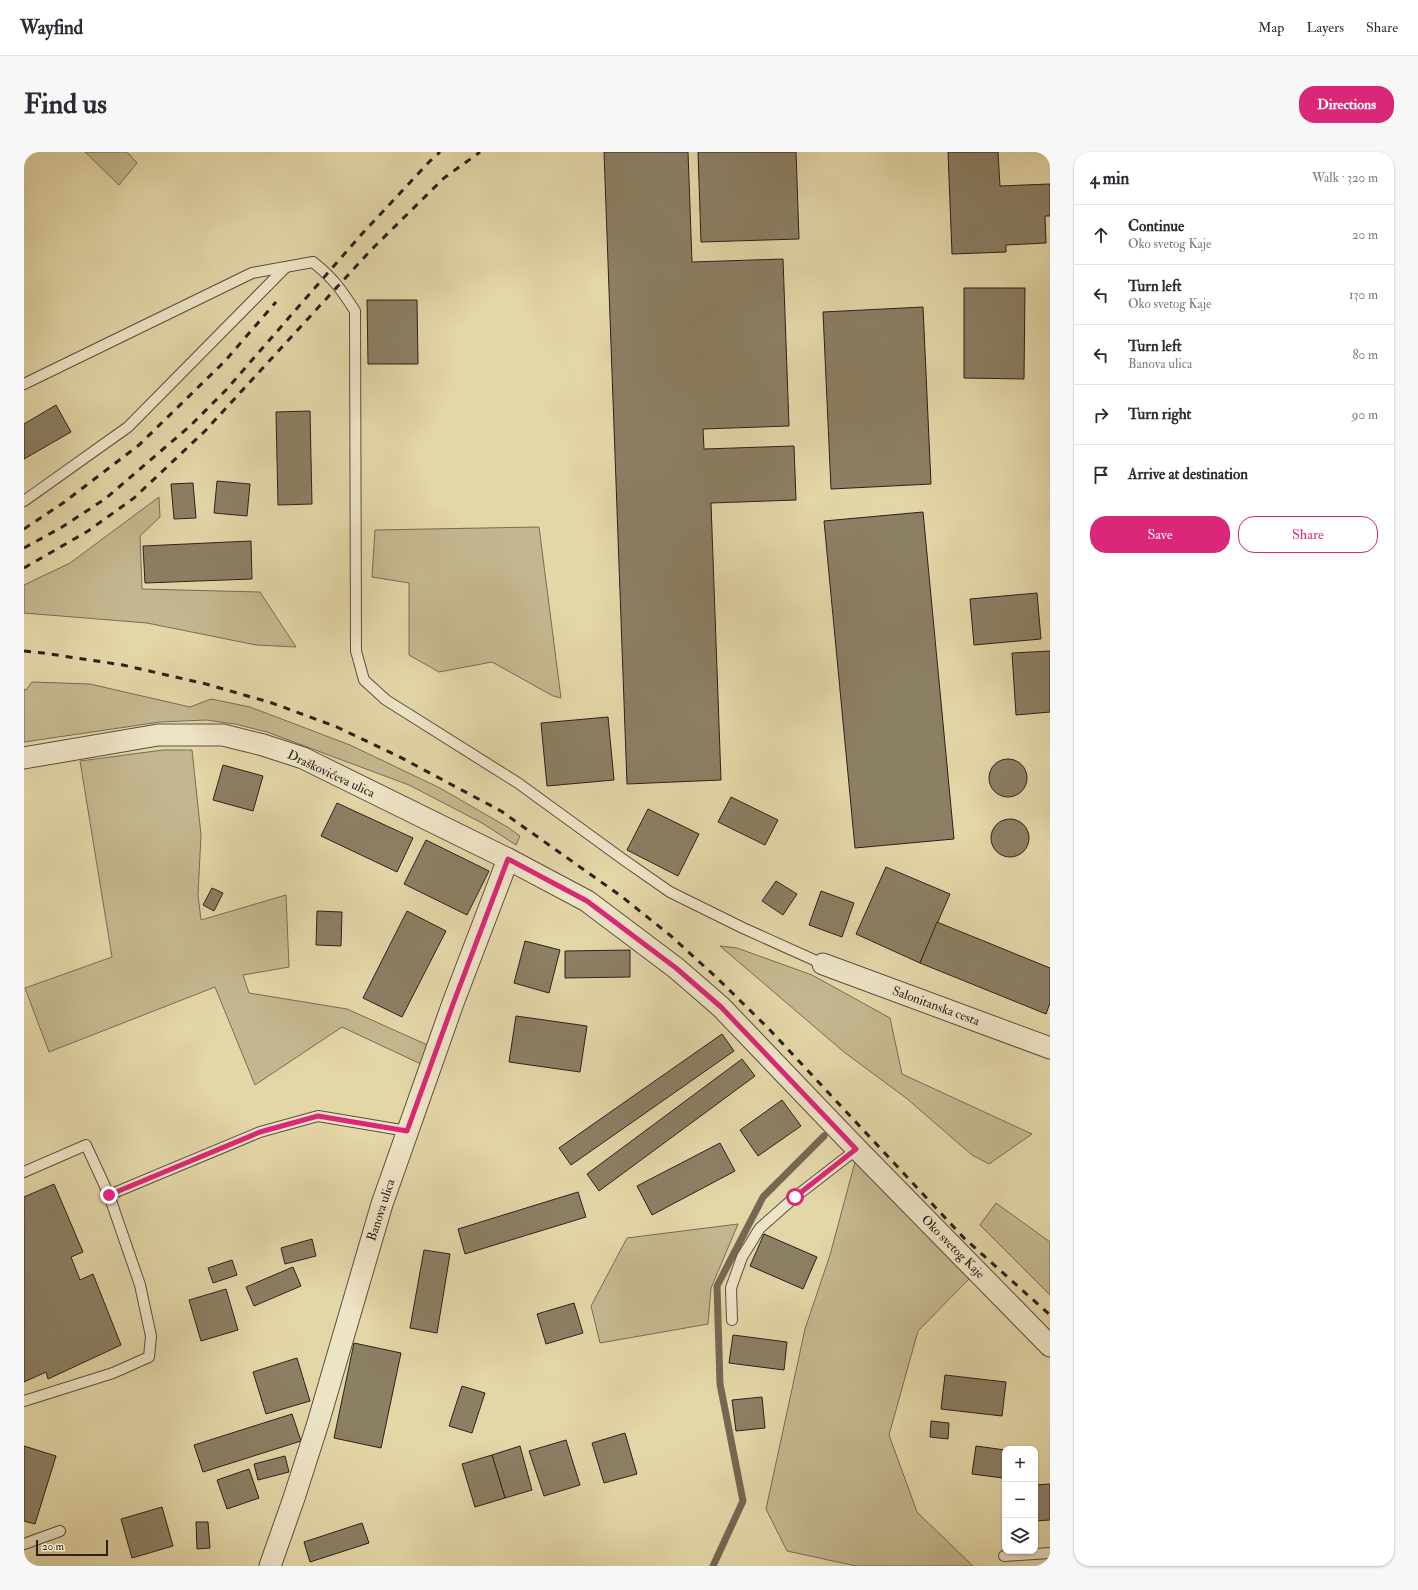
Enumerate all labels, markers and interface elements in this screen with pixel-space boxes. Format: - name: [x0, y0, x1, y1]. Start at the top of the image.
- text: Wayfind: [20, 16, 83, 40]
- text: Map: [1258, 19, 1284, 36]
- text: Layers: [1306, 19, 1344, 36]
- text: Share: [1366, 19, 1398, 36]
- button: Directions: [1299, 86, 1394, 123]
- text: Find us: [24, 87, 107, 122]
- text: 4 min: [1090, 168, 1129, 189]
- text: Walk · 320 m: [1312, 170, 1378, 186]
- text: Continue: [1128, 217, 1184, 236]
- icon: ahead: [1090, 224, 1112, 246]
- text: 20 m: [1352, 227, 1378, 243]
- text: Oko svetog Kaje: [1128, 236, 1211, 252]
- text: Turn left: [1128, 277, 1182, 296]
- icon: left: [1090, 284, 1112, 306]
- text: 130 m: [1349, 287, 1378, 303]
- text: Oko svetog Kaje: [1128, 296, 1211, 312]
- text: Turn left: [1128, 337, 1182, 356]
- icon: left: [1090, 344, 1112, 366]
- text: 80 m: [1352, 347, 1378, 363]
- text: Banova ulica: [1128, 356, 1192, 372]
- icon: right: [1090, 404, 1112, 426]
- text: Turn right: [1128, 405, 1191, 424]
- text: 90 m: [1352, 407, 1378, 423]
- icon: arrive: [1090, 464, 1112, 486]
- text: Arrive at destination: [1128, 465, 1248, 484]
- button: Save: [1090, 516, 1230, 553]
- button: Share: [1238, 516, 1378, 553]
- street label: Draškovićeva ulica: [285, 747, 378, 802]
- street label: Salonitanska cesta: [890, 983, 982, 1029]
- street label: Banova ulica: [363, 1176, 399, 1243]
- route end: [100, 1186, 118, 1204]
- route start: [786, 1188, 804, 1206]
- street label: Oko svetog Kaje: [918, 1212, 989, 1283]
- map controls: [1002, 1446, 1038, 1554]
- button: +: [1002, 1446, 1038, 1482]
- button: −: [1002, 1482, 1038, 1518]
- button: layers: [1002, 1518, 1038, 1554]
- scale bar: [36, 1538, 108, 1557]
- text: 20 m: [42, 1540, 64, 1553]

